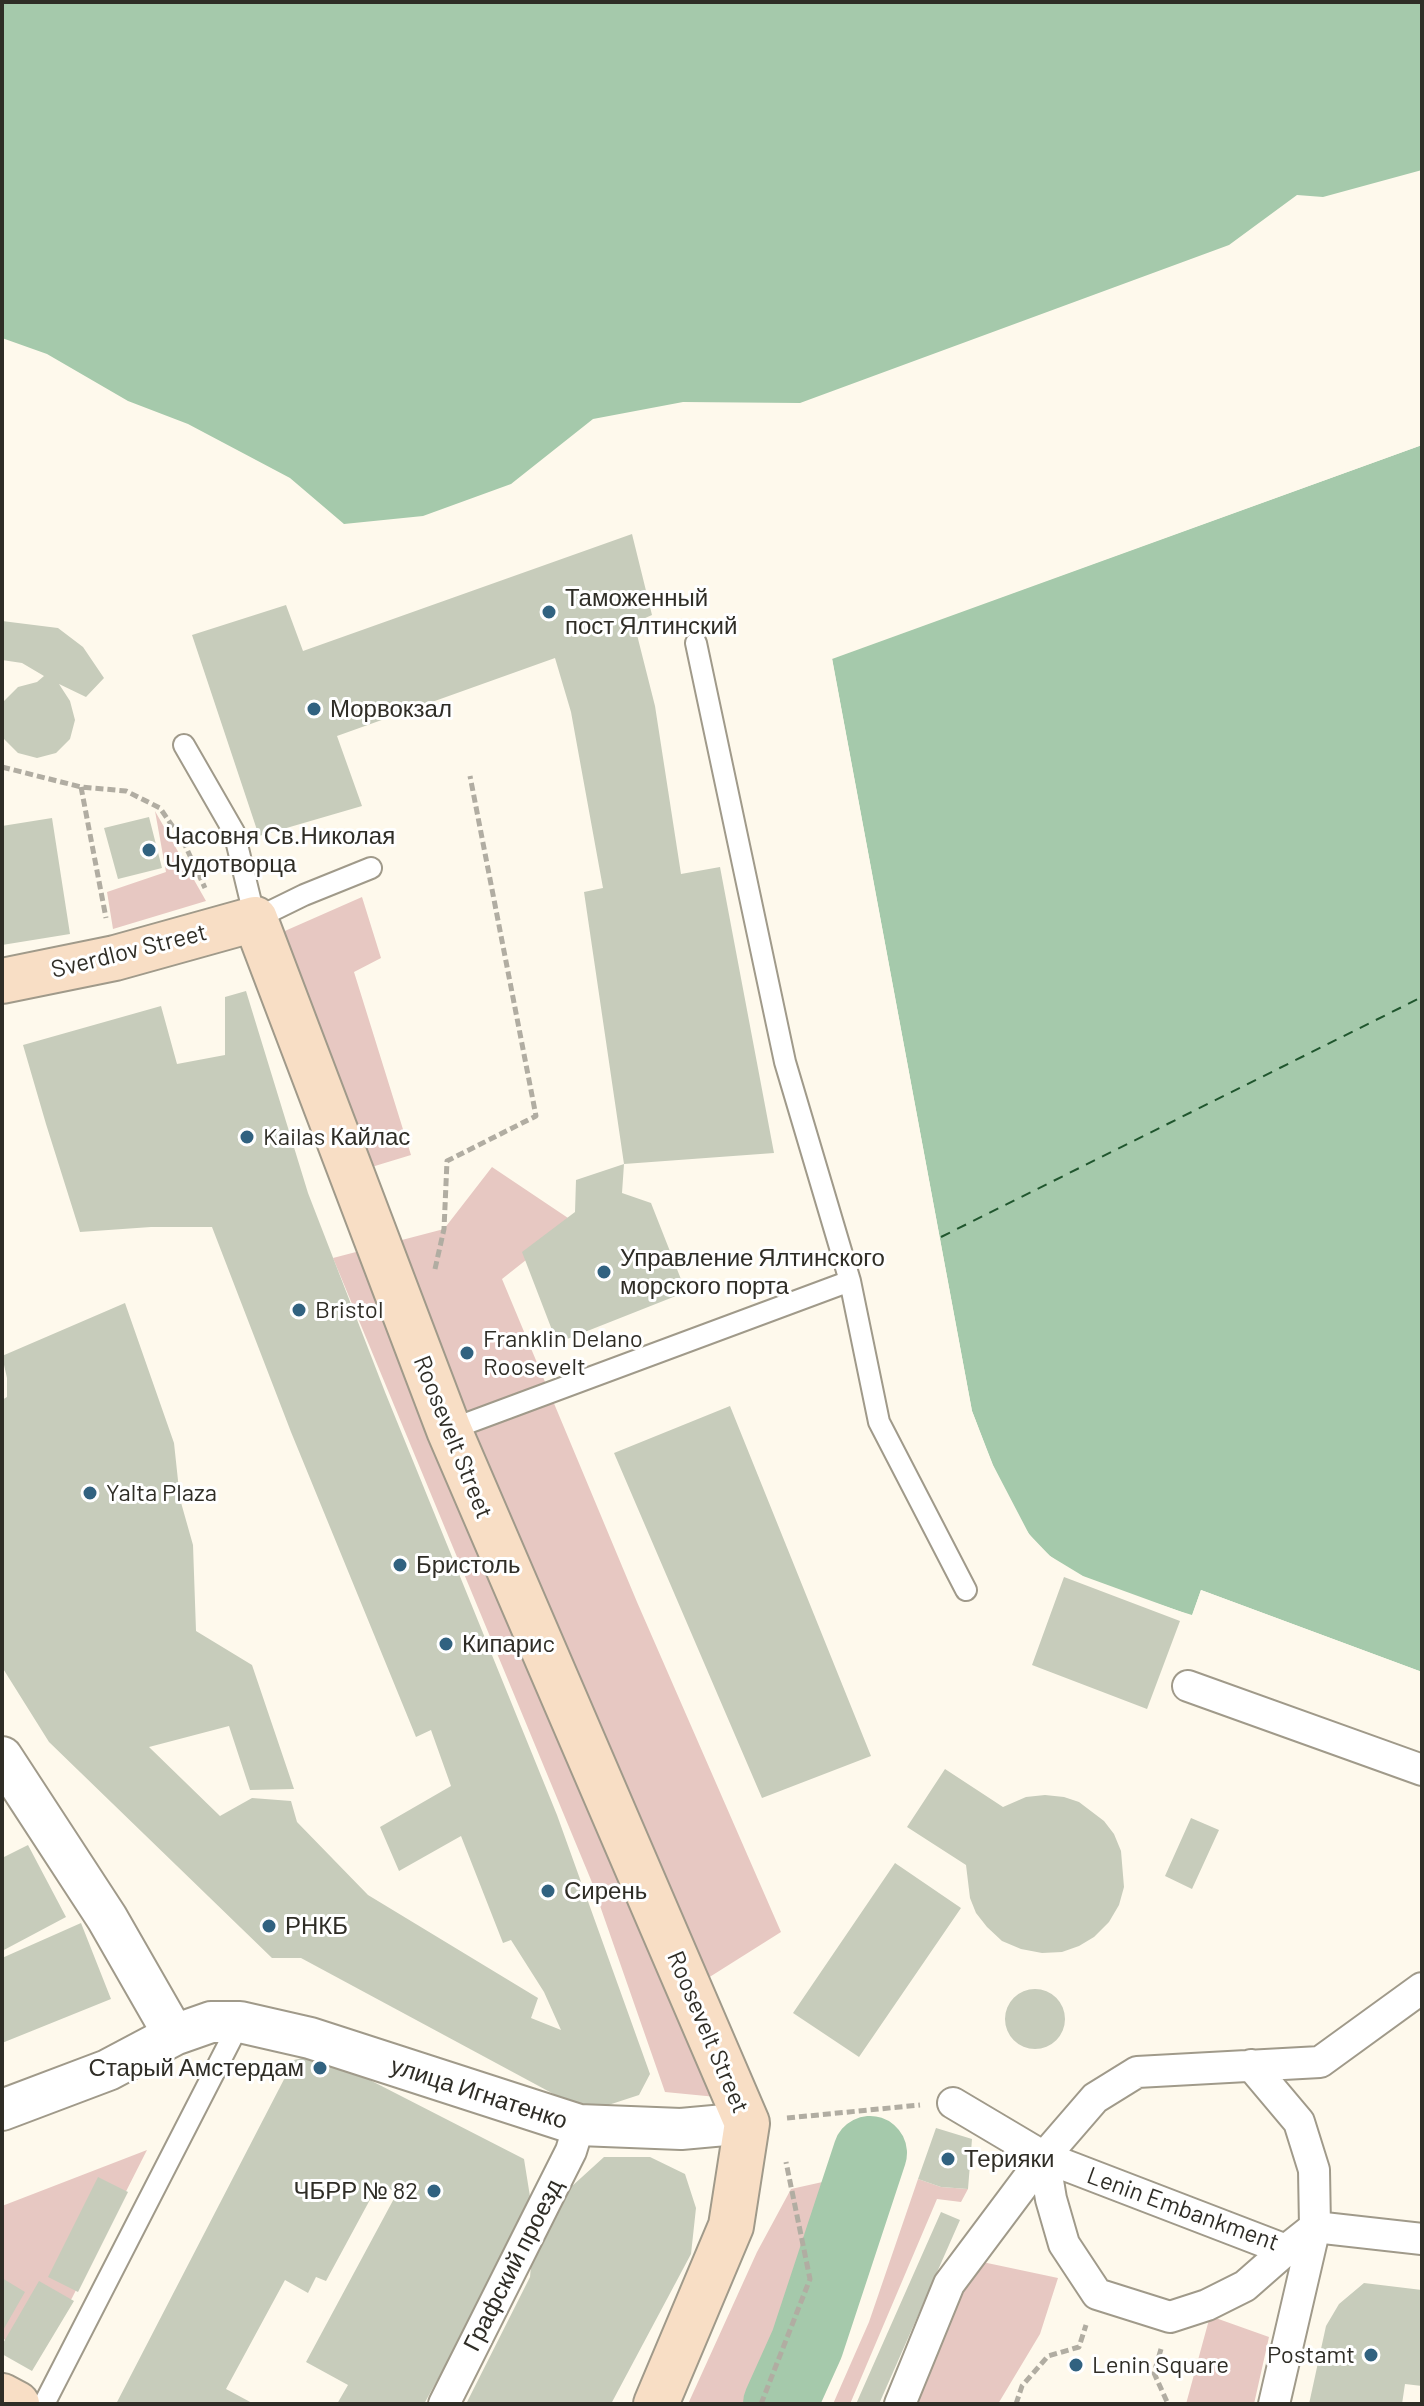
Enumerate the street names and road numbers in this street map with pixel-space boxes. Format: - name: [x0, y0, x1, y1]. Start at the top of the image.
- street label: Sverdlov Street: [48, 918, 210, 984]
- street label: Roosevelt Street: [407, 1351, 499, 1523]
- street label: Roosevelt Street: [661, 1947, 755, 2117]
- street label: улица Игнатенко: [387, 2051, 571, 2135]
- street label: Lenin Embankment: [1083, 2161, 1283, 2257]
- street label: Графский проезд: [457, 2174, 569, 2356]

